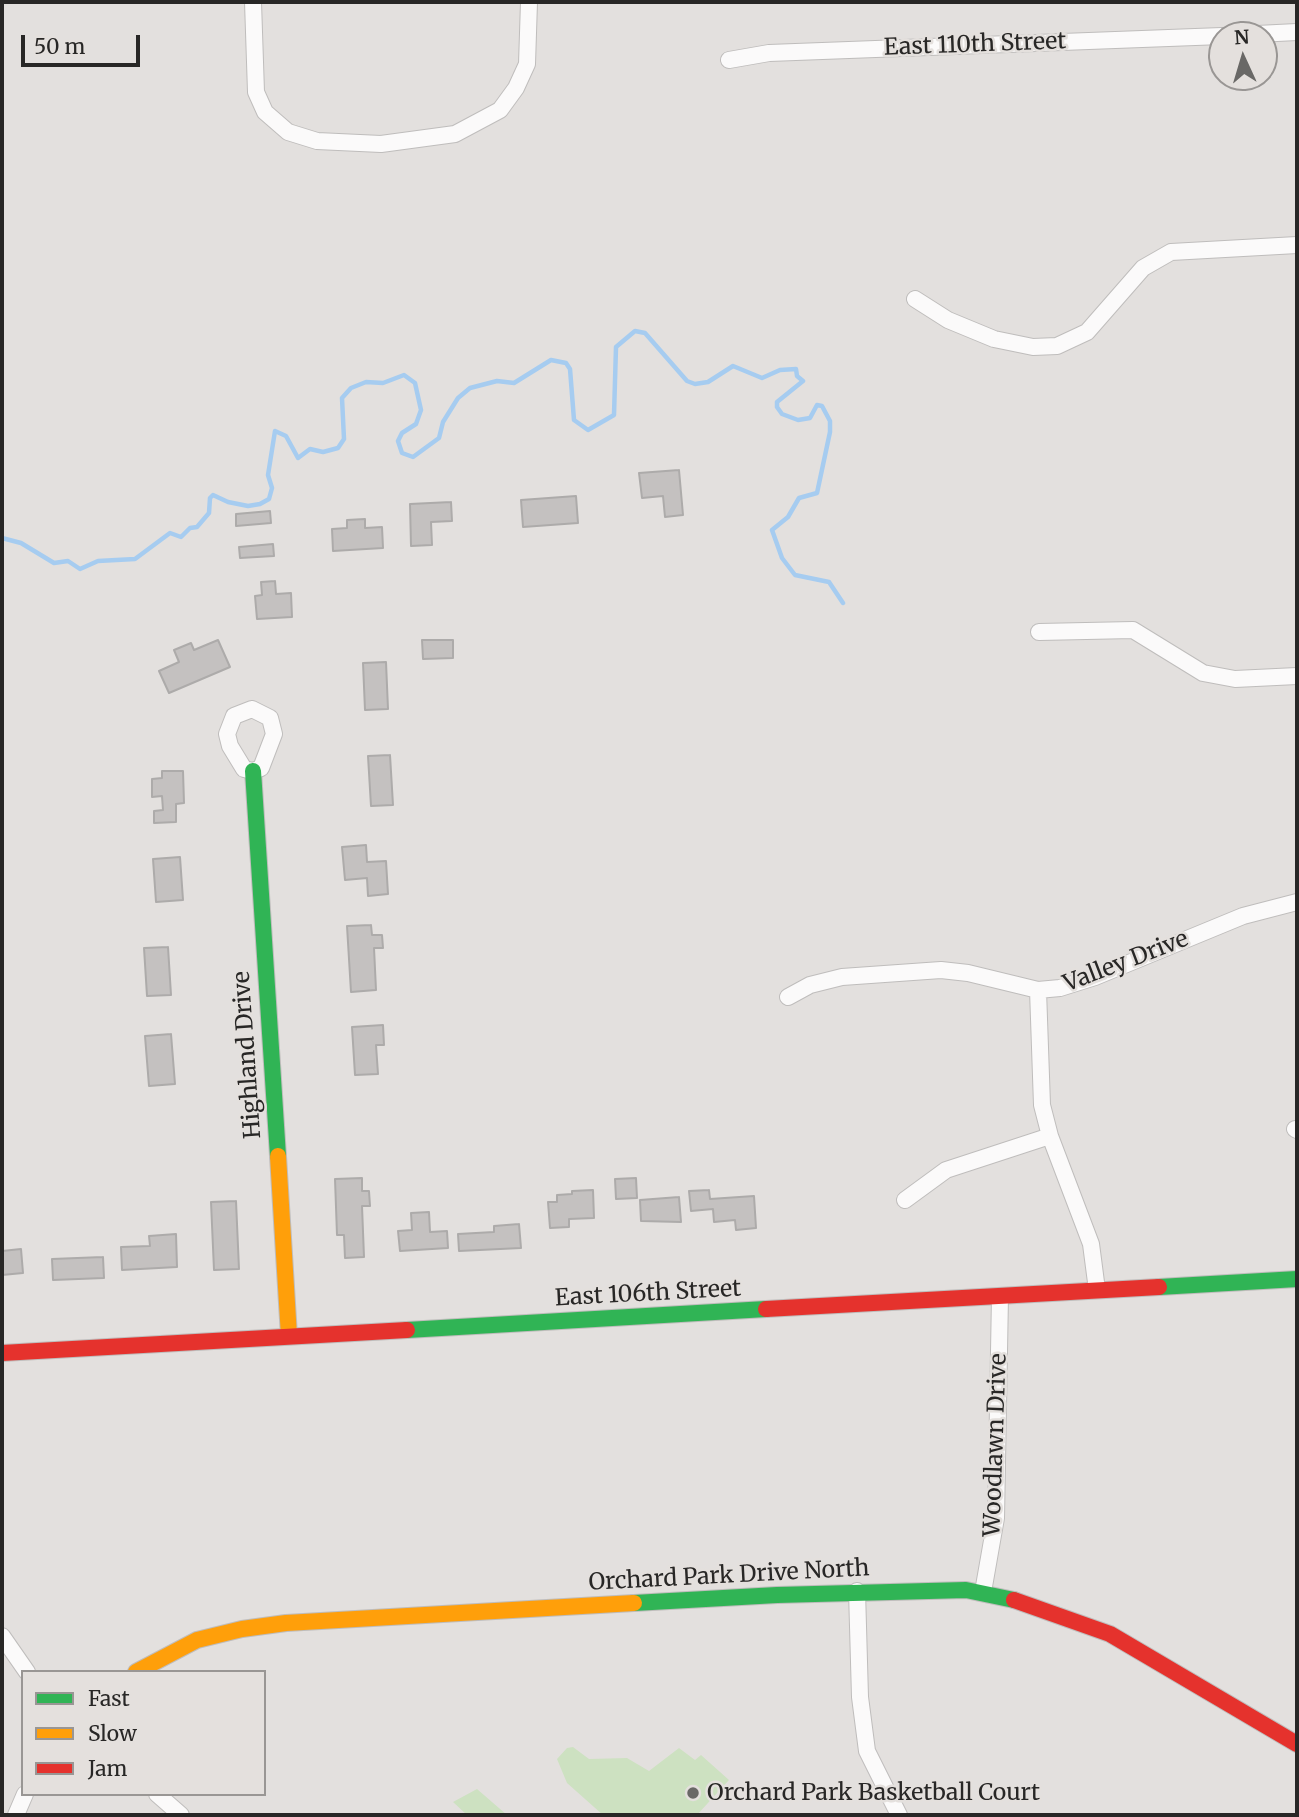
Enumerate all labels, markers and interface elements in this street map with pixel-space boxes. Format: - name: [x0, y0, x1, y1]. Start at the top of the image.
- scale bar: [24, 21, 144, 65]
- north arrow: [1208, 21, 1278, 91]
- text: N: [1233, 25, 1250, 50]
- street label: East 110th Street: [883, 28, 1067, 62]
- text: 50 m: [34, 33, 85, 60]
- street label: Valley Drive: [1060, 926, 1192, 998]
- street label: Highland Drive: [228, 970, 268, 1140]
- street label: East 106th Street: [554, 1275, 742, 1313]
- street label: Woodlawn Drive: [979, 1353, 1013, 1537]
- street label: Orchard Park Drive North: [588, 1555, 870, 1597]
- legend: [21, 1670, 266, 1796]
- text: Fast: [88, 1685, 130, 1712]
- text: Slow: [88, 1720, 137, 1747]
- text: Jam: [88, 1755, 127, 1782]
- place label: Orchard Park Basketball Court: [707, 1779, 1040, 1807]
- marker: Orchard Park Basketball Court: [685, 1785, 701, 1801]

